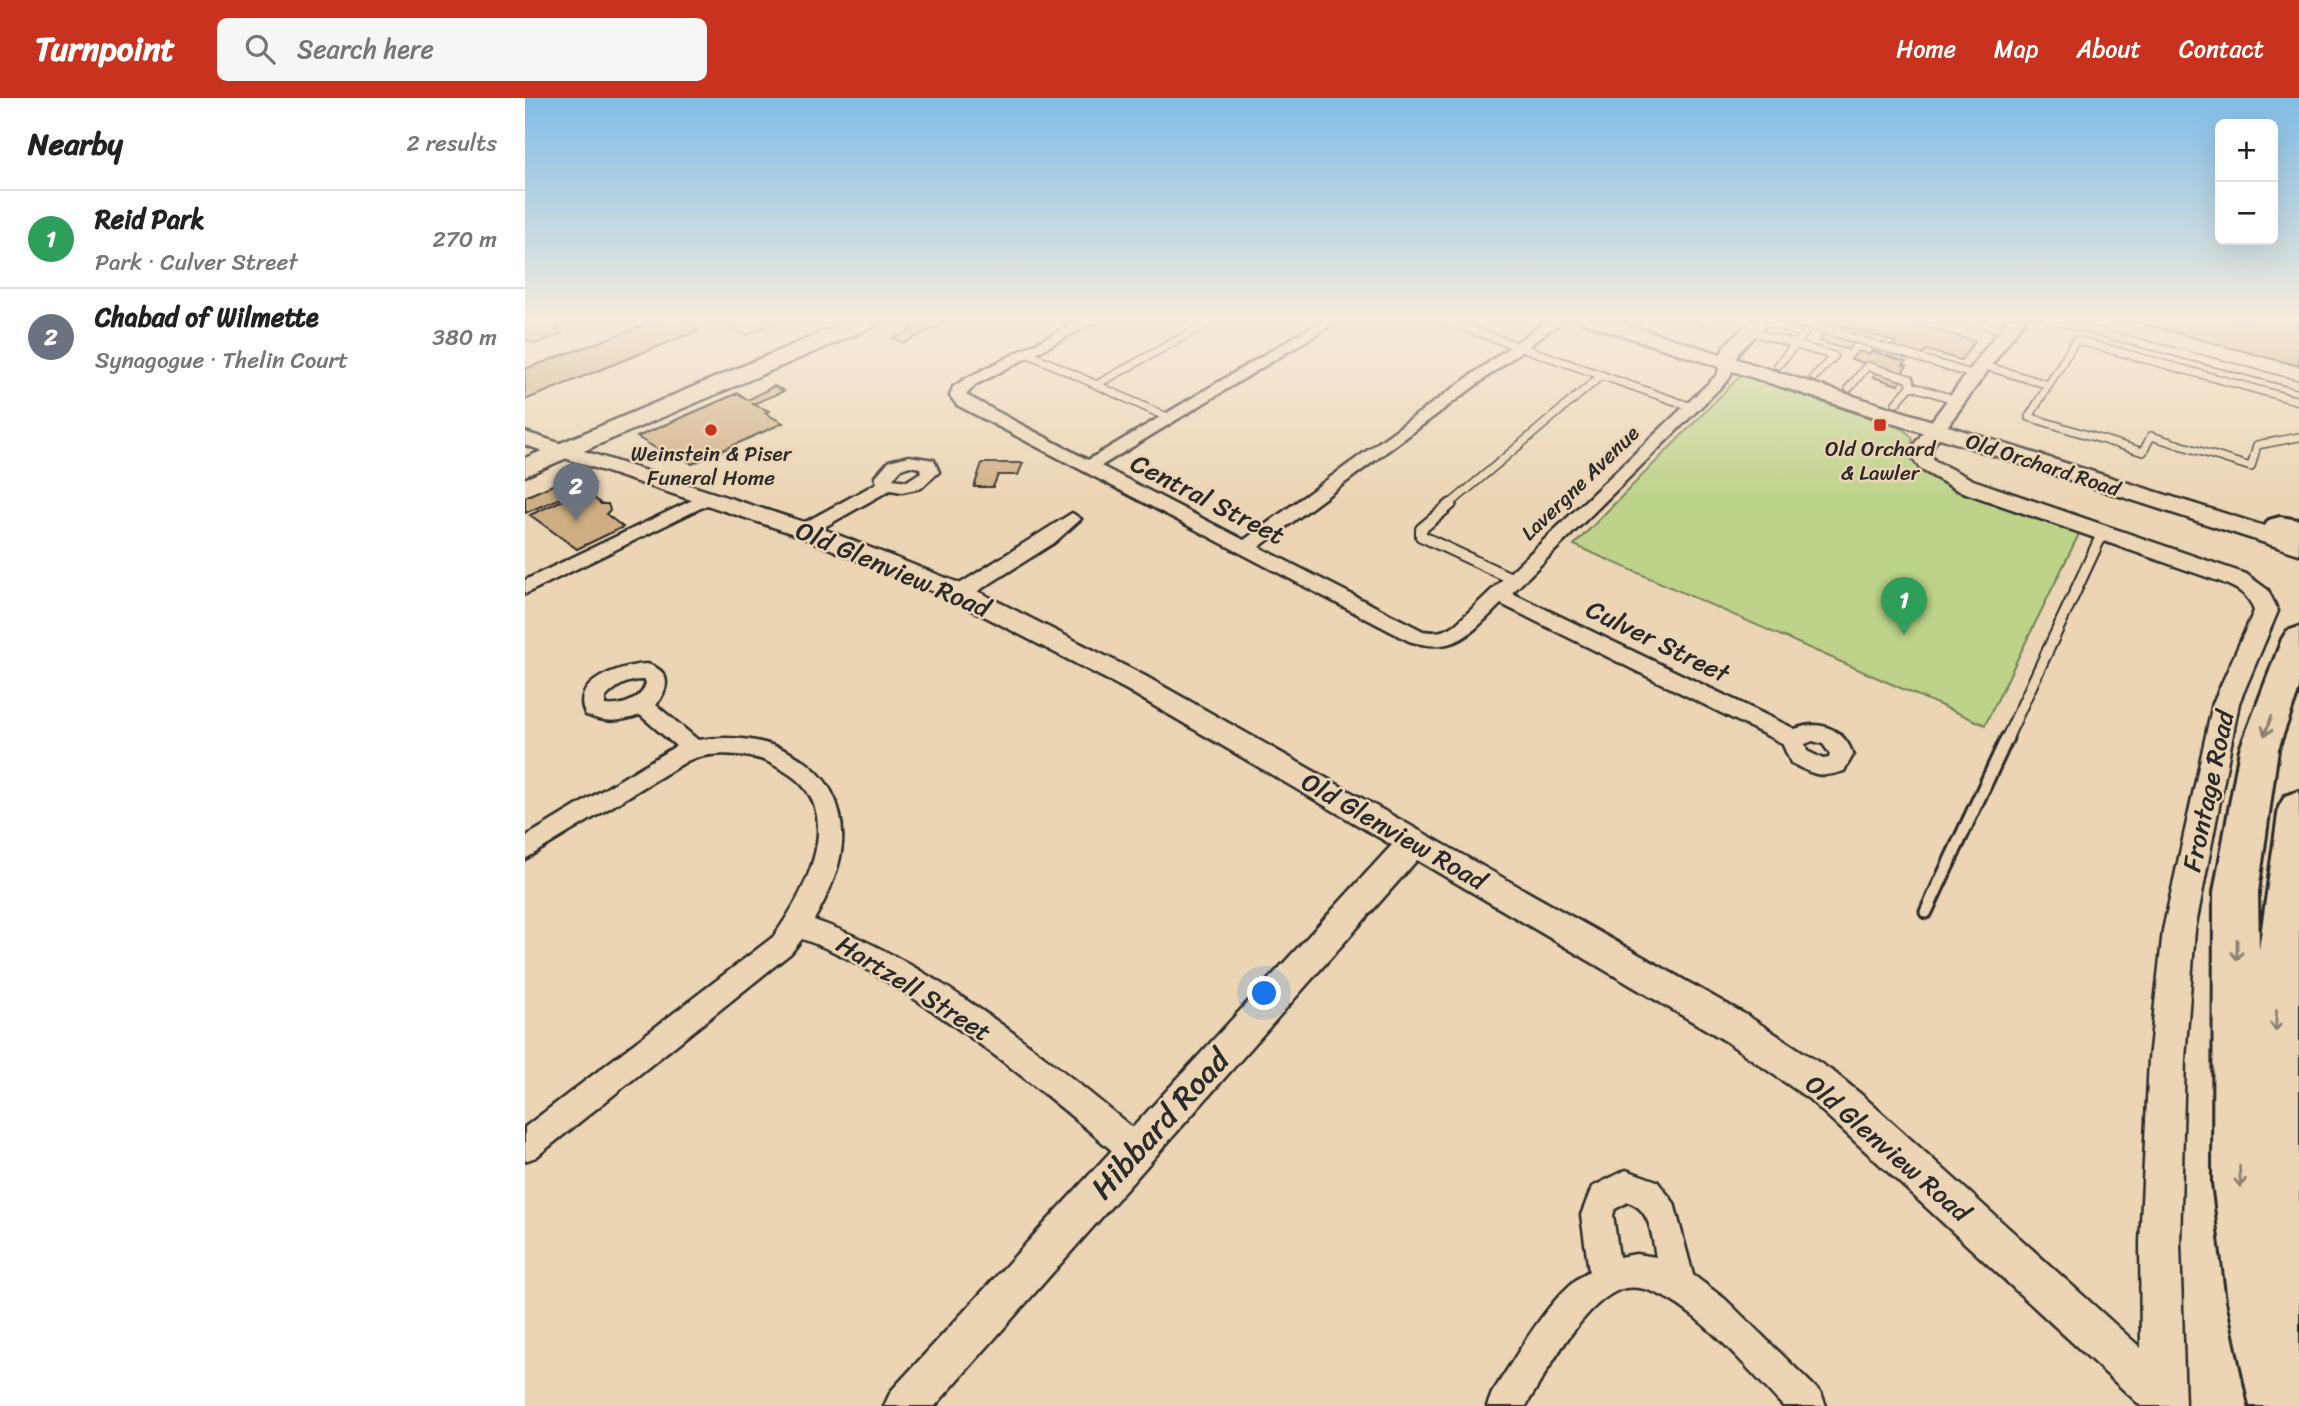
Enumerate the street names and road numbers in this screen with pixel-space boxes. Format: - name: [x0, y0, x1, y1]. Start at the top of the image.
- street label: Lavergne Avenue: [1511, 416, 1649, 550]
- street label: Old Orchard Road: [1961, 422, 2127, 508]
- street label: Central Street: [1123, 440, 1293, 558]
- street label: Old Glenview Road: [788, 507, 1000, 632]
- street label: Culver Street: [1578, 586, 1739, 696]
- street label: Frontage Road: [2168, 704, 2248, 876]
- street label: Old Glenview Road: [1292, 759, 1498, 904]
- street label: Hartzell Street: [827, 922, 1001, 1054]
- street label: Hibbard Road: [1076, 1033, 1246, 1213]
- street label: Old Glenview Road: [1794, 1062, 1983, 1235]

